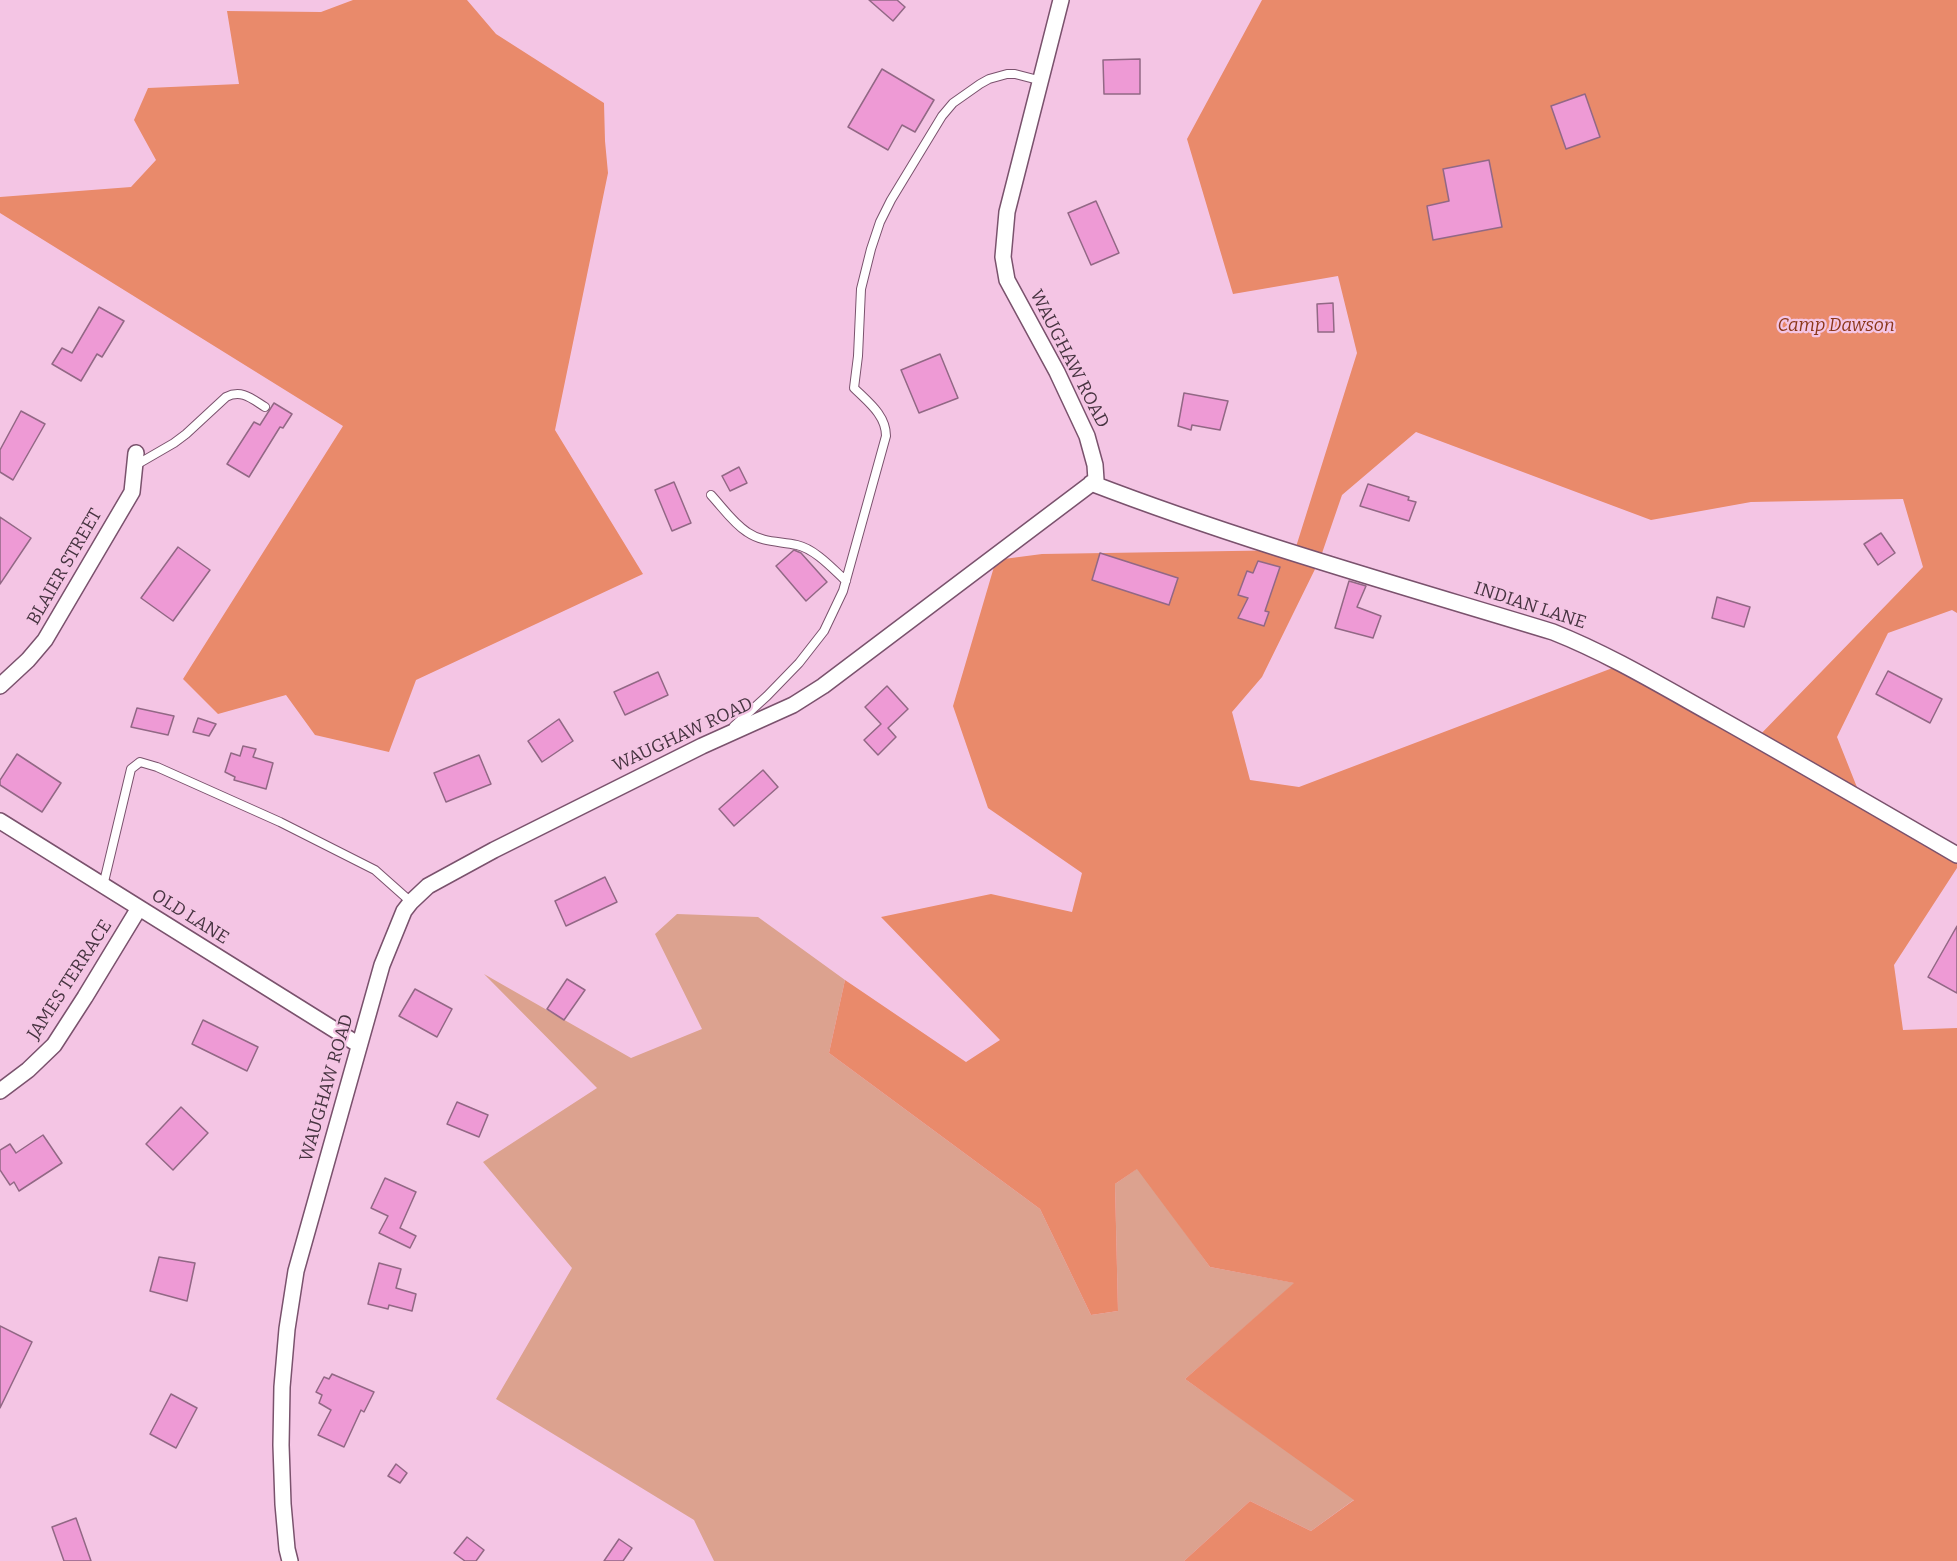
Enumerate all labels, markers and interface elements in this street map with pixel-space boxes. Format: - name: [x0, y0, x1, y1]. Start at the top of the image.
- street label: WAUGHAW ROAD: [1025, 286, 1113, 432]
- park label: Camp Dawson: [1777, 315, 1895, 337]
- street label: BLAIER STREET: [23, 505, 107, 629]
- street label: INDIAN LANE: [1471, 578, 1589, 634]
- street label: WAUGHAW ROAD: [610, 693, 756, 777]
- street label: OLD LANE: [147, 885, 233, 949]
- street label: JAMES TERRACE: [23, 916, 117, 1044]
- street label: WAUGHAW ROAD: [296, 1012, 358, 1164]

